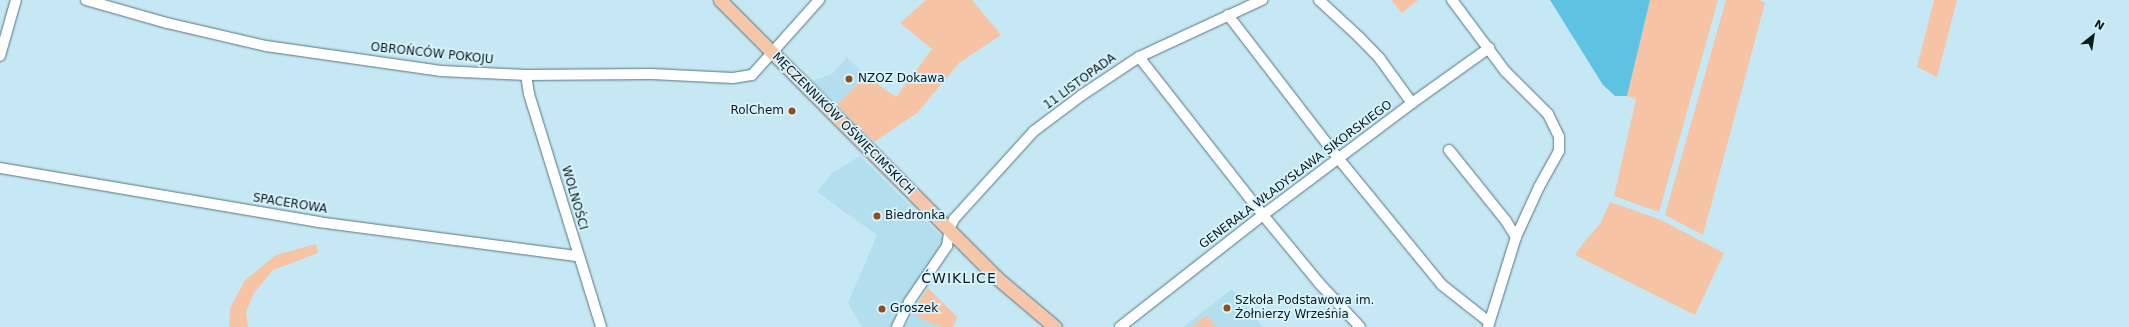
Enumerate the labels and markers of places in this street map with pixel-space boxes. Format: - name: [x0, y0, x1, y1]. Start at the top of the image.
- place label: NZOZ Dokawa: [858, 72, 945, 86]
- marker: NZOZ Dokawa: [843, 73, 855, 85]
- place label: RolChem: [730, 104, 784, 118]
- marker: RolChem: [787, 106, 797, 116]
- place label: Biedronka: [885, 209, 945, 223]
- marker: Biedronka: [872, 211, 882, 221]
- place label: Szkoła Podstawowa im. Żołnierzy Września: [1235, 294, 1374, 322]
- place label: Groszek: [890, 302, 938, 316]
- marker: Szkoła Podstawowa im. Żołnierzy Września: [1222, 303, 1232, 313]
- marker: Groszek: [877, 304, 887, 314]

